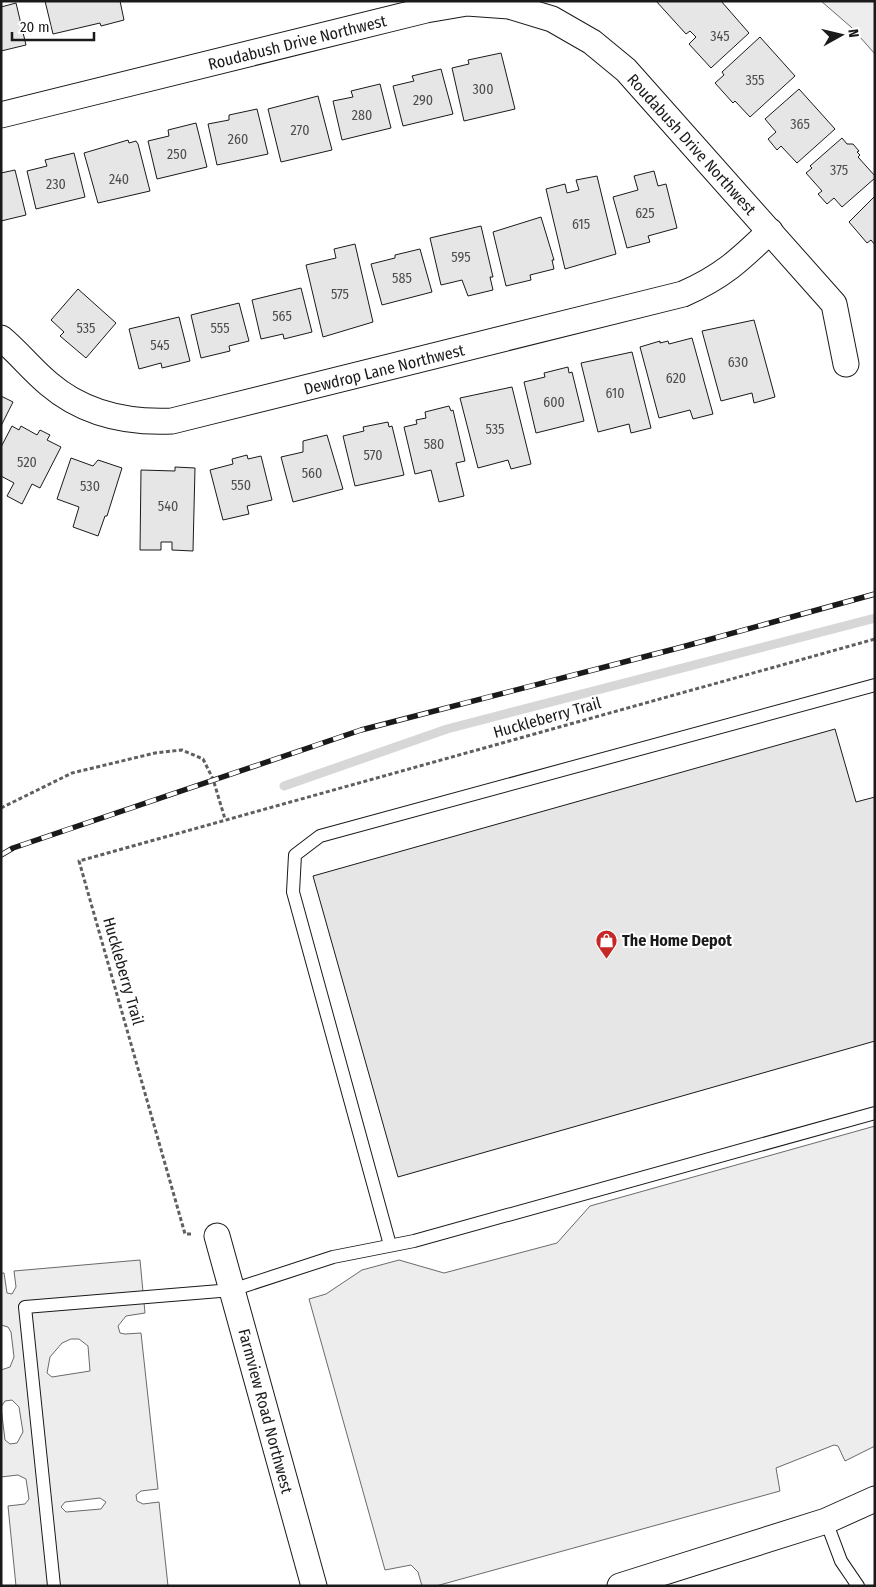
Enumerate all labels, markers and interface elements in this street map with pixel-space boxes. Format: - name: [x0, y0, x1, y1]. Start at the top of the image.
- scale bar: [12, 10, 95, 42]
- north arrow: [816, 10, 866, 60]
- street label: Roudabush Drive Northwest: [206, 11, 389, 74]
- text: 20 m: [20, 18, 50, 36]
- house number: 345: [710, 28, 730, 45]
- text: N: [844, 28, 862, 39]
- street label: Roudabush Drive Northwest: [623, 70, 760, 219]
- house number: 355: [745, 72, 765, 89]
- house number: 300: [473, 81, 493, 98]
- house number: 290: [413, 92, 433, 109]
- house number: 280: [352, 107, 372, 124]
- house number: 365: [790, 116, 810, 133]
- house number: 270: [291, 122, 309, 139]
- house number: 260: [228, 131, 248, 148]
- house number: 250: [167, 146, 187, 163]
- house number: 375: [830, 162, 848, 179]
- house number: 240: [109, 171, 129, 188]
- house number: 230: [46, 176, 66, 193]
- house number: 625: [635, 205, 655, 222]
- house number: 615: [572, 216, 590, 233]
- house number: 595: [451, 249, 471, 266]
- house number: 585: [392, 270, 412, 287]
- house number: 575: [331, 286, 349, 303]
- house number: 565: [272, 308, 292, 325]
- house number: 535: [76, 320, 96, 337]
- house number: 555: [210, 320, 230, 337]
- house number: 545: [150, 337, 170, 354]
- street label: Dewdrop Lane Northwest: [302, 340, 467, 399]
- house number: 630: [728, 354, 748, 371]
- house number: 620: [666, 370, 686, 387]
- house number: 610: [605, 385, 625, 402]
- house number: 600: [543, 394, 565, 411]
- house number: 535: [485, 421, 505, 438]
- house number: 580: [424, 436, 444, 453]
- house number: 570: [364, 447, 382, 464]
- house number: 520: [17, 454, 37, 471]
- house number: 560: [302, 465, 322, 482]
- house number: 550: [231, 477, 251, 494]
- house number: 530: [80, 478, 100, 495]
- house number: 540: [158, 498, 178, 515]
- street label: Huckleberry Trail: [491, 693, 603, 742]
- street label: Huckleberry Trail: [99, 915, 148, 1027]
- shop icon: The Home Depot: [594, 928, 618, 959]
- place label: The Home Depot: [622, 931, 732, 950]
- street label: Farmview Road Northwest: [234, 1327, 297, 1496]

